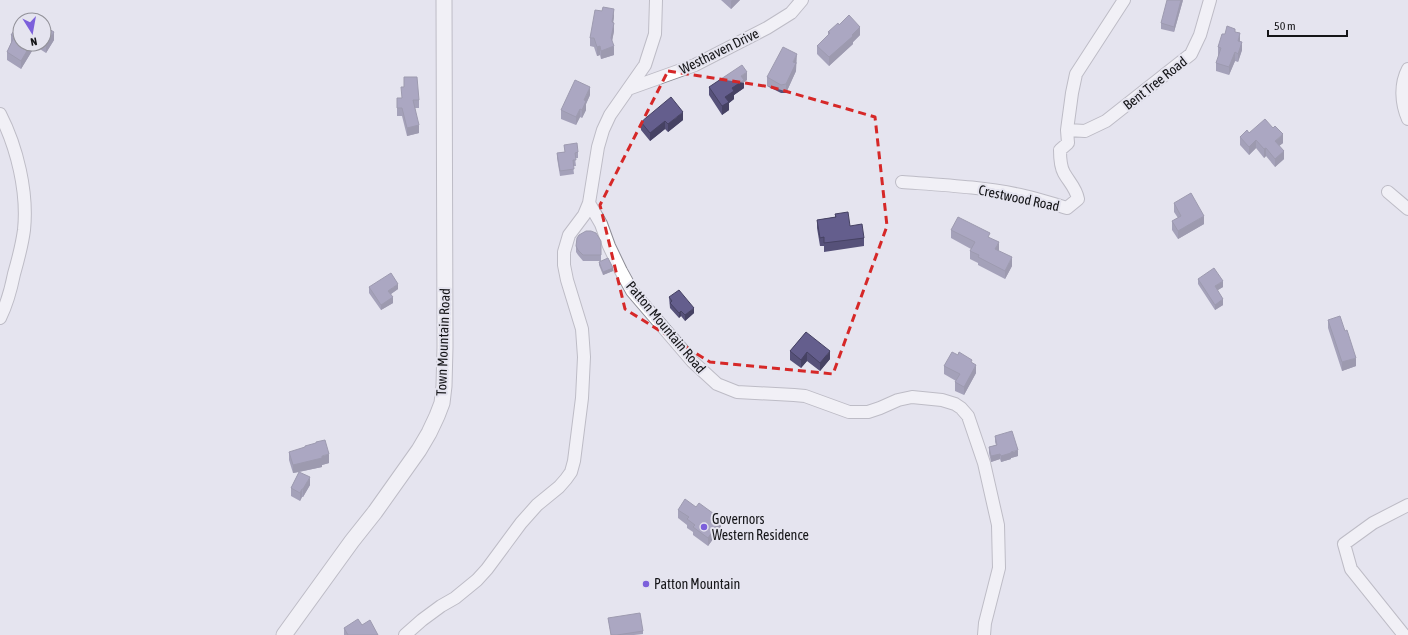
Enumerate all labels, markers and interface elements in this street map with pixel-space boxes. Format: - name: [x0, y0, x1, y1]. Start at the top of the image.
- north arrow: [12, 12, 52, 52]
- scale bar: [1268, 12, 1347, 38]
- text: 50 m: [1274, 19, 1296, 33]
- street label: Westhaven Drive: [677, 25, 761, 77]
- text: N: [30, 35, 38, 48]
- street label: Bent Tree Road: [1120, 53, 1190, 113]
- street label: Crestwood Road: [977, 182, 1061, 214]
- street label: Patton Mountain Road: [623, 278, 709, 376]
- street label: Town Mountain Road: [433, 288, 453, 396]
- place label: Governors Western Residence: [712, 511, 809, 543]
- marker: Governors Western Residence: [699, 522, 709, 532]
- place label: Patton Mountain: [654, 576, 740, 592]
- marker: Patton Mountain: [641, 579, 651, 589]

